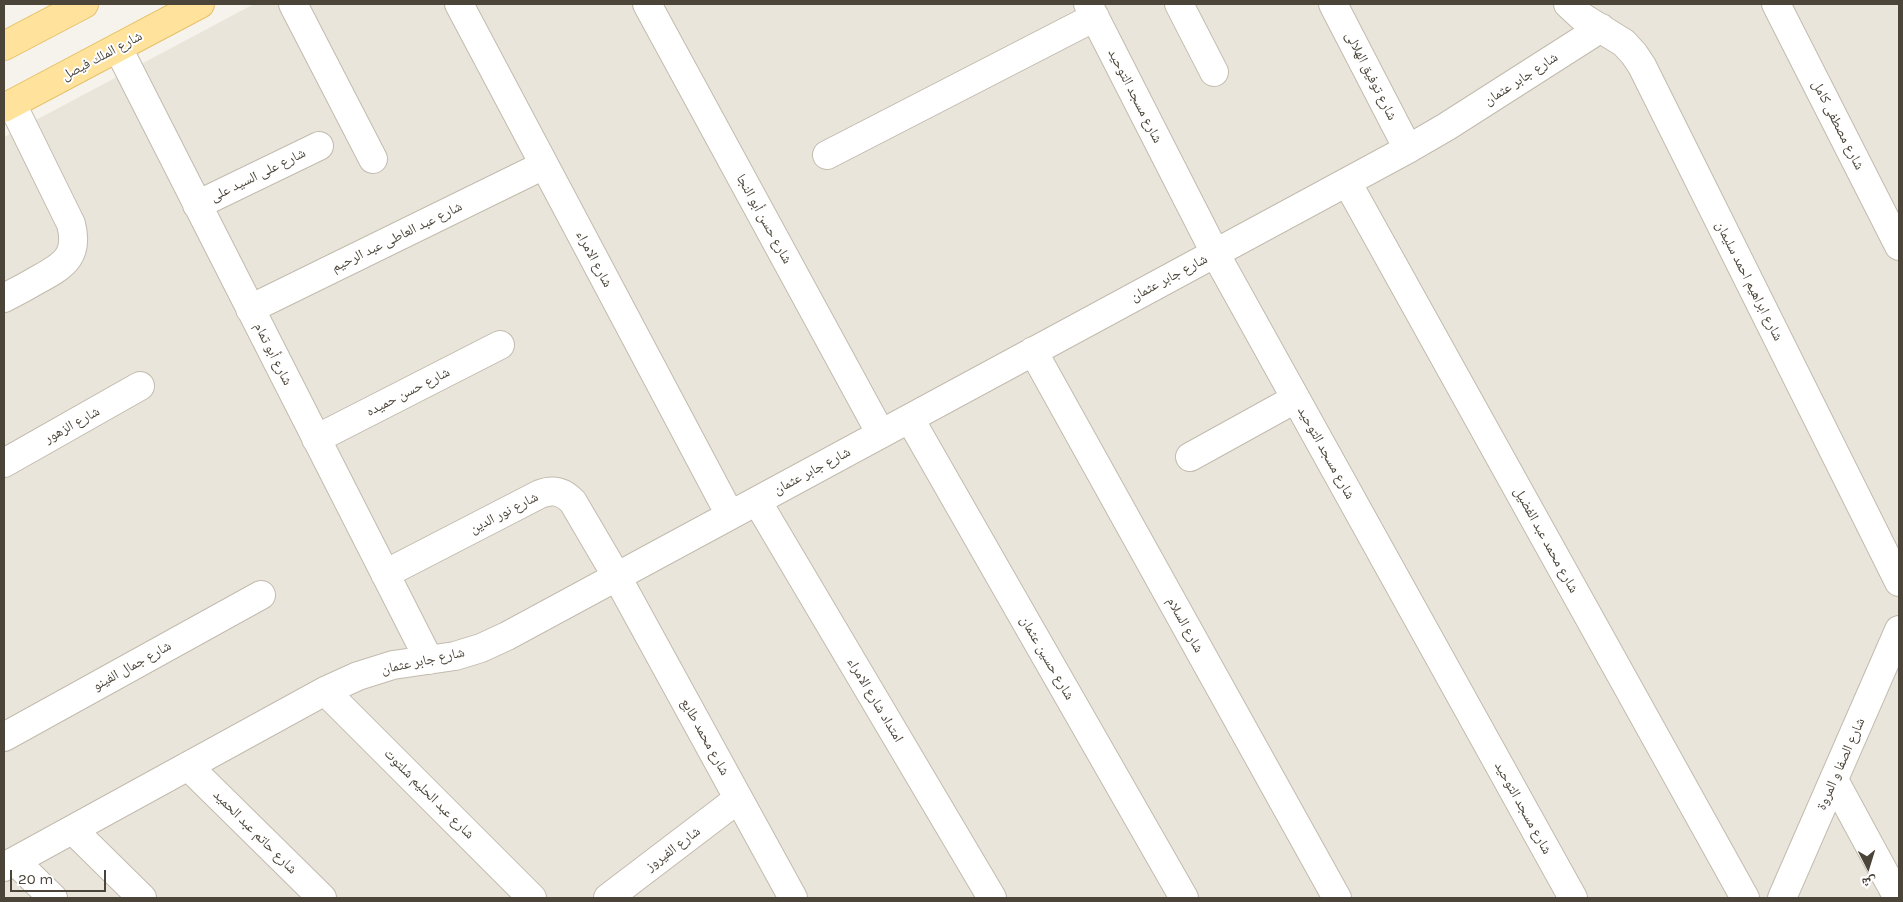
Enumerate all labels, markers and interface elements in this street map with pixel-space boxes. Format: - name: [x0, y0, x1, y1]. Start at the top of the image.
- street label: شارع الملك فيصل: [59, 28, 145, 84]
- street label: شارع توفيق الهلالى: [1341, 29, 1401, 123]
- street label: شارع مسجد التوحيد: [1104, 46, 1166, 146]
- street label: شارع جابر عثمان: [1481, 49, 1561, 109]
- street label: شارع مصطفى كامل: [1808, 77, 1868, 173]
- street label: شارع على السيد على: [208, 145, 308, 205]
- street label: شارع حسن أبو النجا: [732, 171, 796, 267]
- street label: شارع عبد العاطى عبد الرحيم: [329, 198, 465, 276]
- street label: شارع ابراهيم احمد سليمان: [1712, 218, 1786, 344]
- street label: شارع الامراء: [572, 228, 616, 290]
- street label: شارع جابر عثمان: [1128, 251, 1210, 305]
- street label: شارع أبو تمام: [250, 320, 296, 388]
- street label: شارع حسن حميده: [363, 364, 453, 420]
- street label: شارع الزهور: [41, 403, 103, 447]
- street label: شارع مسجد التوحيد: [1294, 404, 1358, 502]
- street label: شارع جابر عثمان: [771, 444, 853, 498]
- street label: شارع محمد عبد الفضيل: [1510, 484, 1582, 596]
- street label: شارع نور الدين: [467, 488, 541, 538]
- street label: شارع السلام: [1163, 594, 1207, 656]
- street label: شارع حسين عثمان: [1016, 613, 1078, 703]
- street label: شارع جمال الفينو: [90, 638, 174, 694]
- street label: شارع جابر عثمان: [380, 644, 466, 678]
- street label: امتداد شارع الامراء: [843, 655, 907, 745]
- street label: شارع محمد طايع: [677, 695, 733, 779]
- street label: شارع الصفا و المروة: [1813, 715, 1869, 813]
- street label: شارع عبد الحليم شلتوت: [380, 745, 478, 843]
- street label: شارع مسجد التوحيد: [1491, 759, 1555, 857]
- street label: شارع حاتم عبد الحميد: [209, 786, 301, 878]
- street label: شارع الفيروز: [642, 823, 704, 875]
- north arrow: [1843, 842, 1893, 892]
- scale bar: [12, 860, 109, 892]
- text: 20 m: [18, 870, 53, 888]
- text: ش: [1861, 873, 1878, 892]

